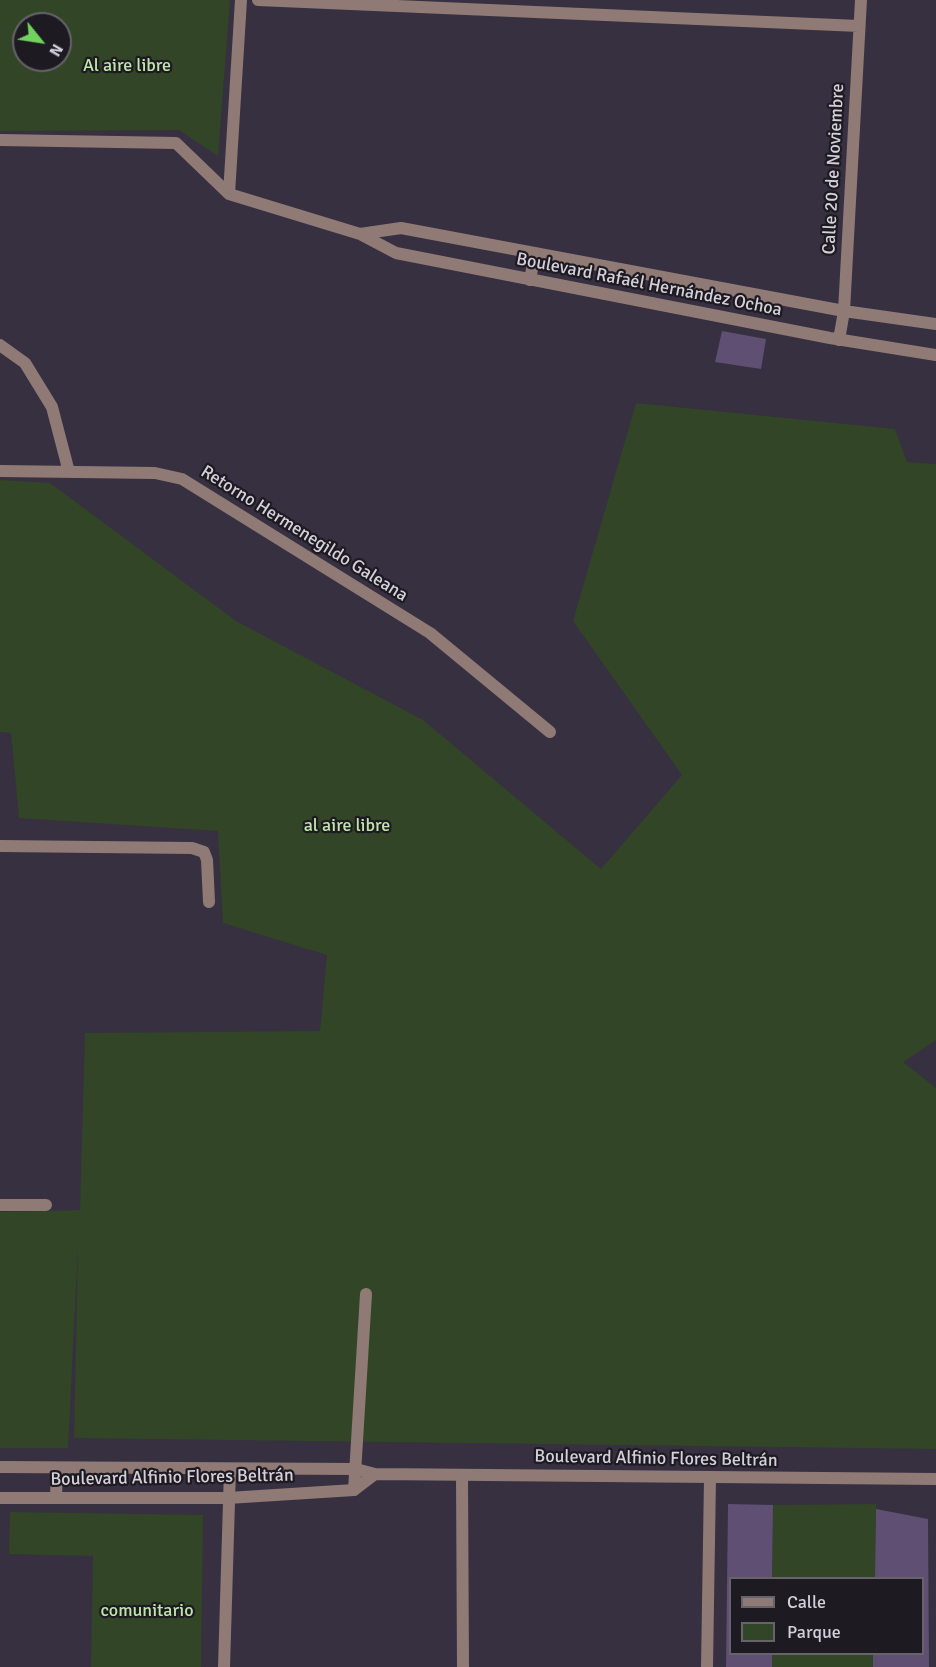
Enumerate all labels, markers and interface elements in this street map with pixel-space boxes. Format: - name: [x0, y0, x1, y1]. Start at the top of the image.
- north arrow: [12, 12, 72, 72]
- text: N: [44, 40, 67, 60]
- park label: Al aire libre: [83, 55, 171, 77]
- street label: Calle 20 de Noviembre: [819, 83, 849, 255]
- street label: Boulevard Rafaél Hernández Ochoa: [514, 249, 784, 321]
- street label: Retorno Hermenegildo Galeana: [196, 461, 412, 607]
- park label: al aire libre: [304, 815, 390, 837]
- street label: Boulevard Alfinio Flores Beltrán: [534, 1446, 778, 1472]
- street label: Boulevard Alfinio Flores Beltrán: [50, 1465, 294, 1491]
- legend: [729, 1577, 924, 1655]
- text: Calle: [787, 1591, 826, 1613]
- park label: comunitario: [100, 1600, 194, 1622]
- text: Parque: [787, 1621, 841, 1643]

